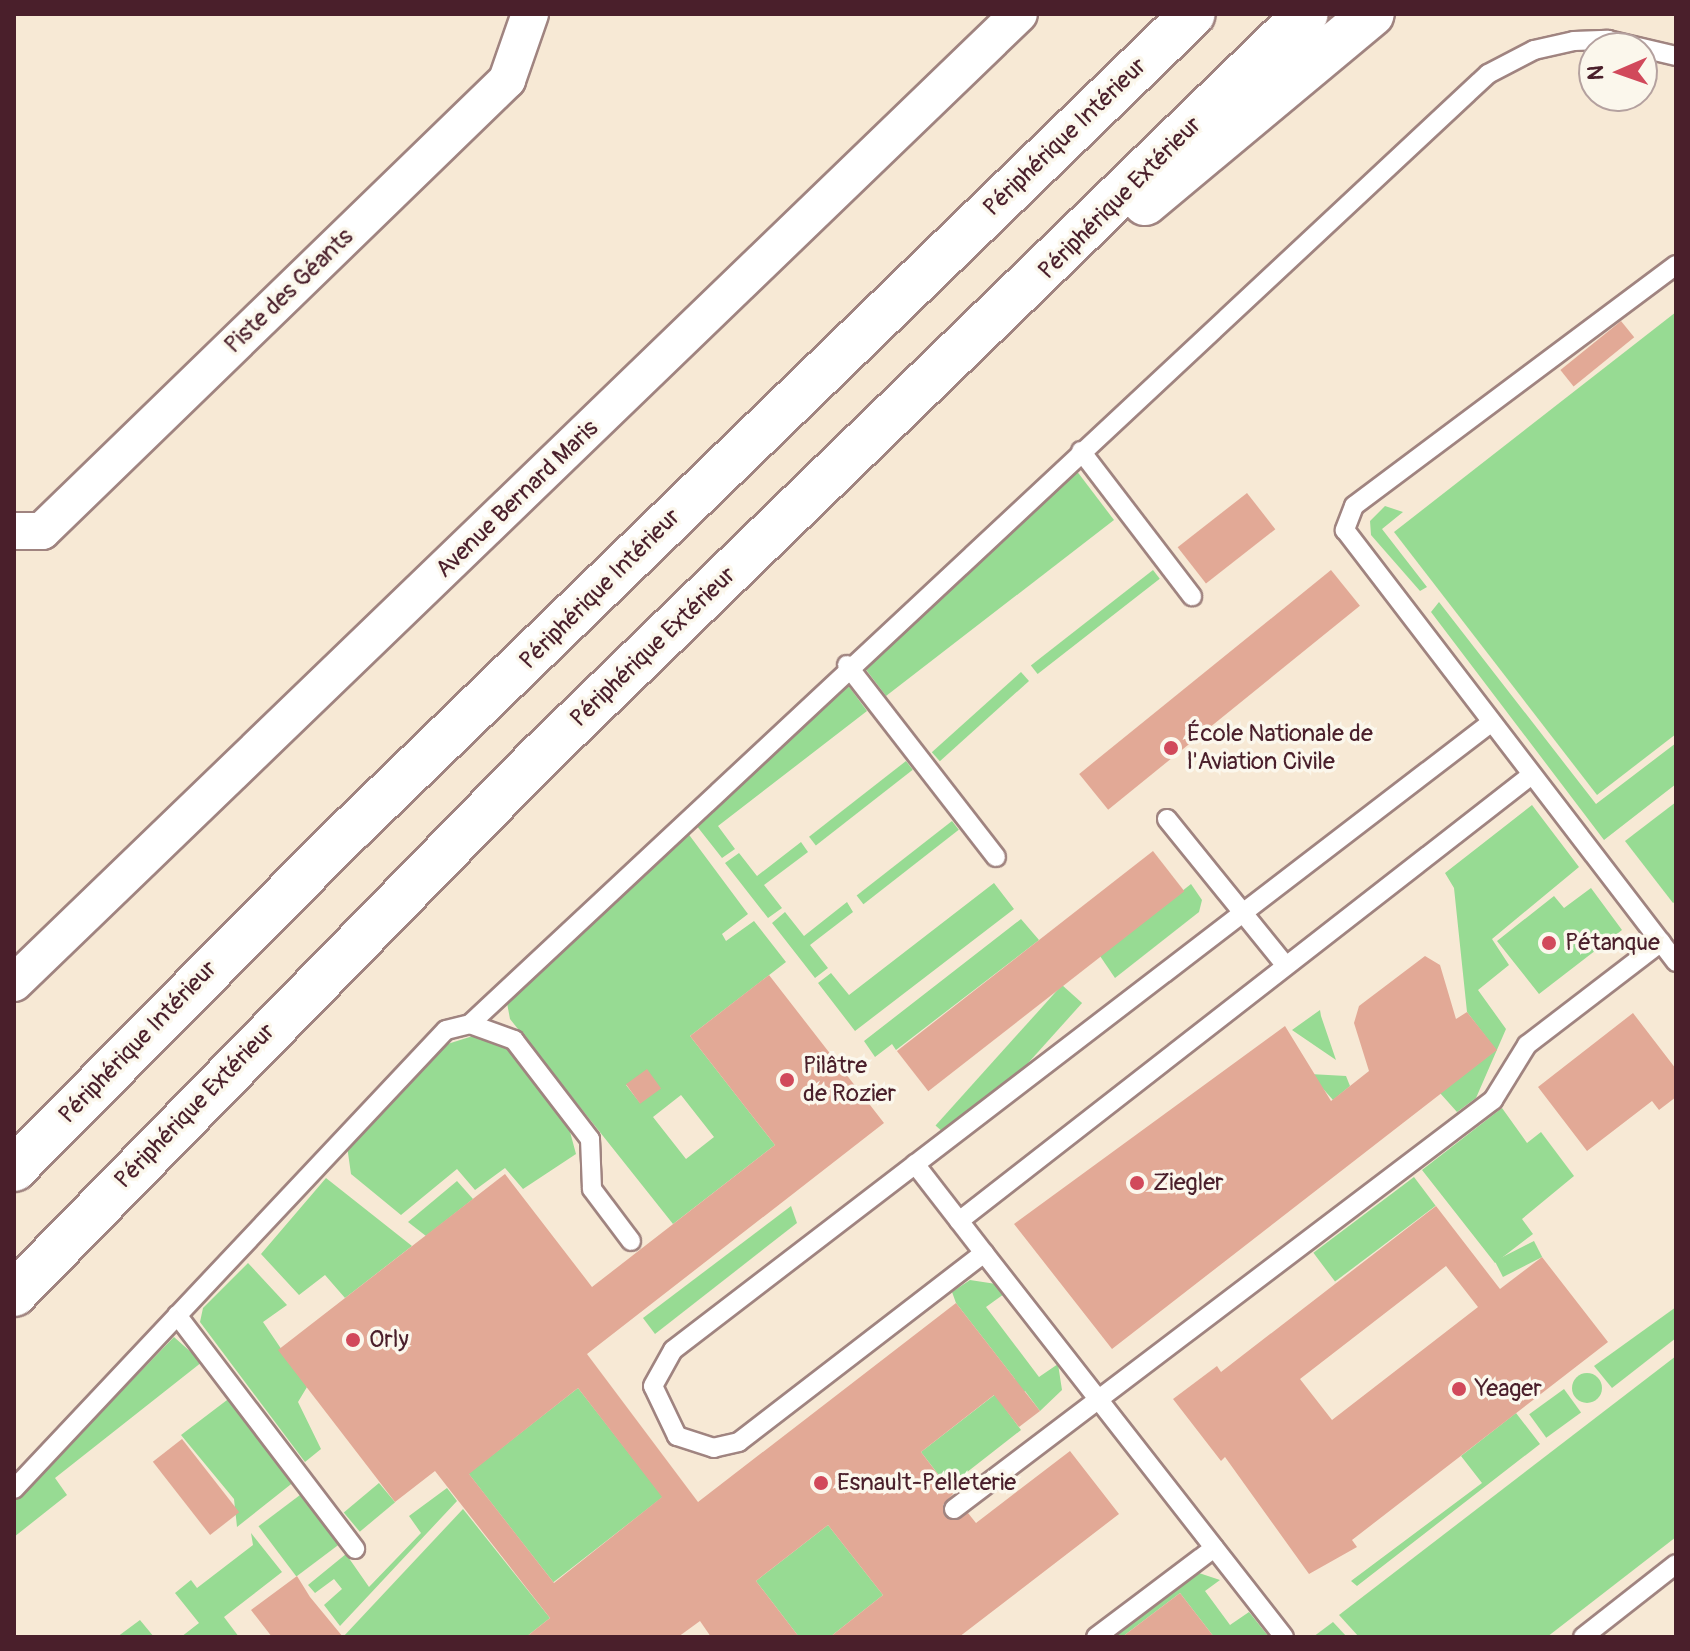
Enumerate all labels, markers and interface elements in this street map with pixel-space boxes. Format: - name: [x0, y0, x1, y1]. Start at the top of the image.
- north arrow: [1578, 32, 1658, 112]
- street label: Périphérique Intérieur: [978, 52, 1152, 222]
- text: N: [1582, 65, 1610, 81]
- street label: Périphérique Extérieur: [1033, 111, 1207, 285]
- street label: Piste des Géants: [219, 222, 359, 360]
- street label: Avenue Bernard Maris: [430, 414, 604, 584]
- street label: Périphérique Intérieur: [514, 503, 686, 675]
- street label: Périphérique Extérieur: [564, 561, 742, 733]
- place label: École Nationale de l'Aviation Civile: [1187, 720, 1373, 776]
- marker: École Nationale de l'Aviation Civile: [1162, 739, 1180, 757]
- place label: Pétanque: [1565, 929, 1660, 957]
- marker: Pétanque: [1540, 934, 1558, 952]
- street label: Périphérique Intérieur: [53, 955, 223, 1129]
- street label: Périphérique Extérieur: [109, 1017, 281, 1195]
- place label: Pilâtre de Rozier: [803, 1052, 896, 1108]
- marker: Pilâtre de Rozier: [778, 1071, 796, 1089]
- place label: Ziegler: [1153, 1169, 1224, 1197]
- marker: Ziegler: [1128, 1174, 1146, 1192]
- place label: Orly: [369, 1326, 409, 1354]
- marker: Orly: [344, 1331, 362, 1349]
- place label: Yeager: [1475, 1375, 1542, 1403]
- marker: Yeager: [1450, 1380, 1468, 1398]
- place label: Esnault-Pelleterie: [837, 1469, 1016, 1497]
- marker: Esnault-Pelleterie: [812, 1474, 830, 1492]

